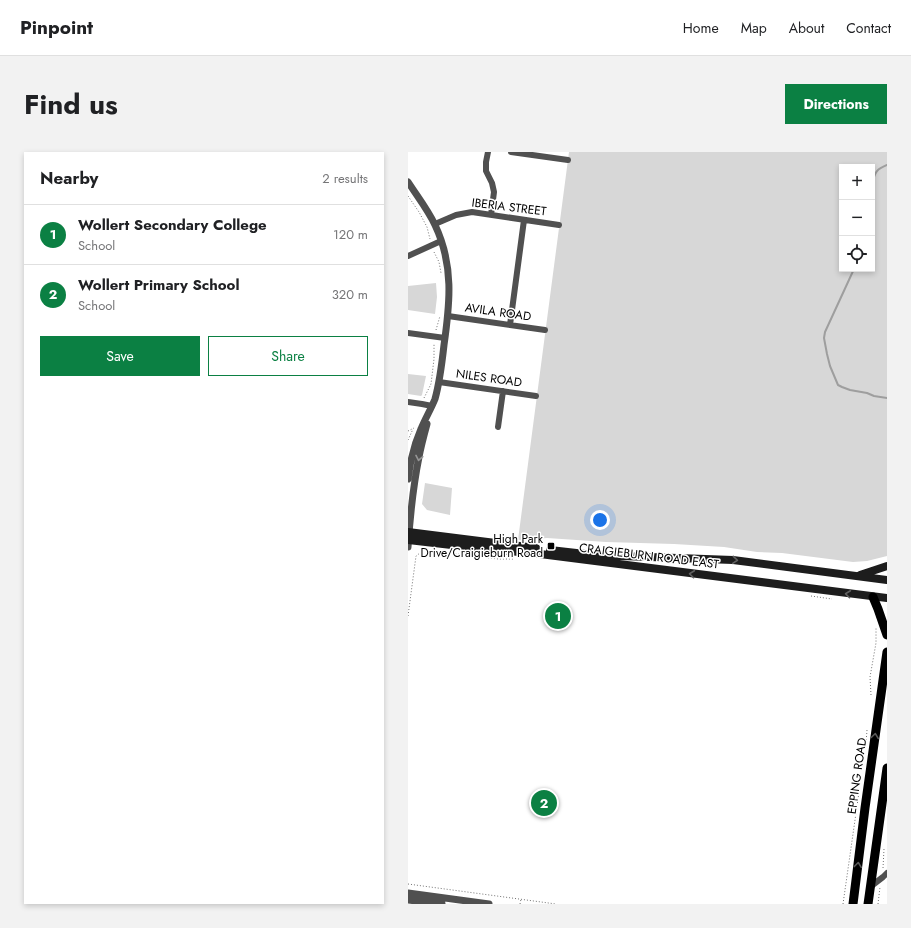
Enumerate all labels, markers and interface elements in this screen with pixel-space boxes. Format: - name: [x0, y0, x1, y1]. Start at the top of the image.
- text: Pinpoint: [20, 14, 93, 41]
- text: Home: [683, 18, 719, 38]
- text: Map: [741, 18, 767, 38]
- text: About: [789, 18, 824, 38]
- text: Contact: [846, 18, 891, 38]
- text: Find us: [24, 84, 118, 125]
- button: Directions: [785, 84, 887, 124]
- map controls: [839, 164, 875, 272]
- button: +: [839, 164, 875, 200]
- text: Nearby: [40, 166, 98, 190]
- text: 2 results: [322, 169, 368, 188]
- street label: IBERIA STREET: [471, 193, 548, 221]
- button: −: [839, 200, 875, 236]
- text: Wollert Secondary College: [78, 214, 267, 236]
- text: 1: [50, 225, 56, 244]
- text: 120 m: [333, 225, 368, 244]
- text: School: [78, 236, 115, 255]
- button: locate: [839, 236, 875, 272]
- text: Wollert Primary School: [78, 274, 240, 296]
- text: 2: [49, 285, 57, 304]
- text: 320 m: [332, 285, 368, 304]
- text: School: [78, 296, 115, 315]
- street label: AVILA ROAD: [464, 298, 532, 326]
- button: Save: [40, 336, 200, 376]
- button: Share: [208, 336, 368, 376]
- street label: NILES ROAD: [455, 364, 523, 392]
- one-way arrow: [415, 455, 423, 461]
- your location: [590, 510, 610, 530]
- place label: High Park Drive/Craigieburn Road: [421, 530, 544, 562]
- street label: CRAIGIEBURN ROAD EAST: [578, 538, 720, 574]
- marker: High Park Drive/Craigieburn Road: [546, 541, 556, 551]
- one-way arrow: [731, 555, 738, 564]
- one-way arrow: [688, 569, 695, 578]
- one-way arrow: [845, 590, 851, 599]
- pin: 1: [545, 601, 571, 631]
- one-way arrow: [870, 733, 879, 739]
- street label: EPPING ROAD: [843, 737, 871, 815]
- pin: 2: [531, 788, 557, 818]
- one-way arrow: [853, 862, 862, 868]

